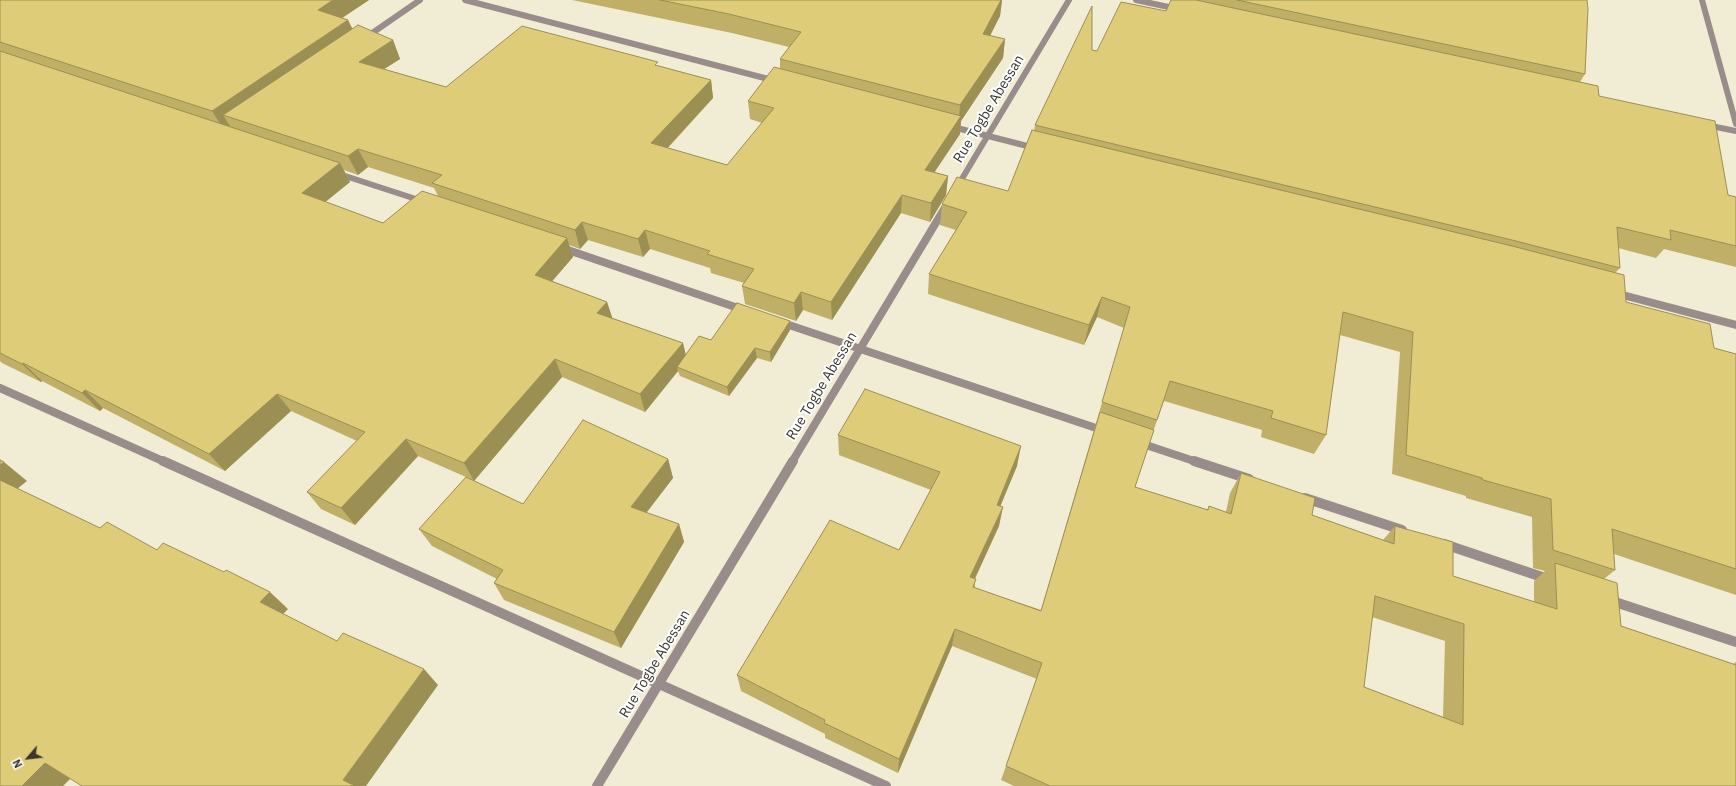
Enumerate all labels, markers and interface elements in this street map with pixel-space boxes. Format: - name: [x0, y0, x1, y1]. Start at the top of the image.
- street label: Rue Togbe Abessan: [950, 52, 1028, 166]
- street label: Rue Togbe Abessan: [783, 329, 861, 443]
- street label: Rue Togbe Abessan: [616, 607, 694, 721]
- north arrow: [8, 738, 48, 778]
- text: N: [9, 757, 25, 770]

